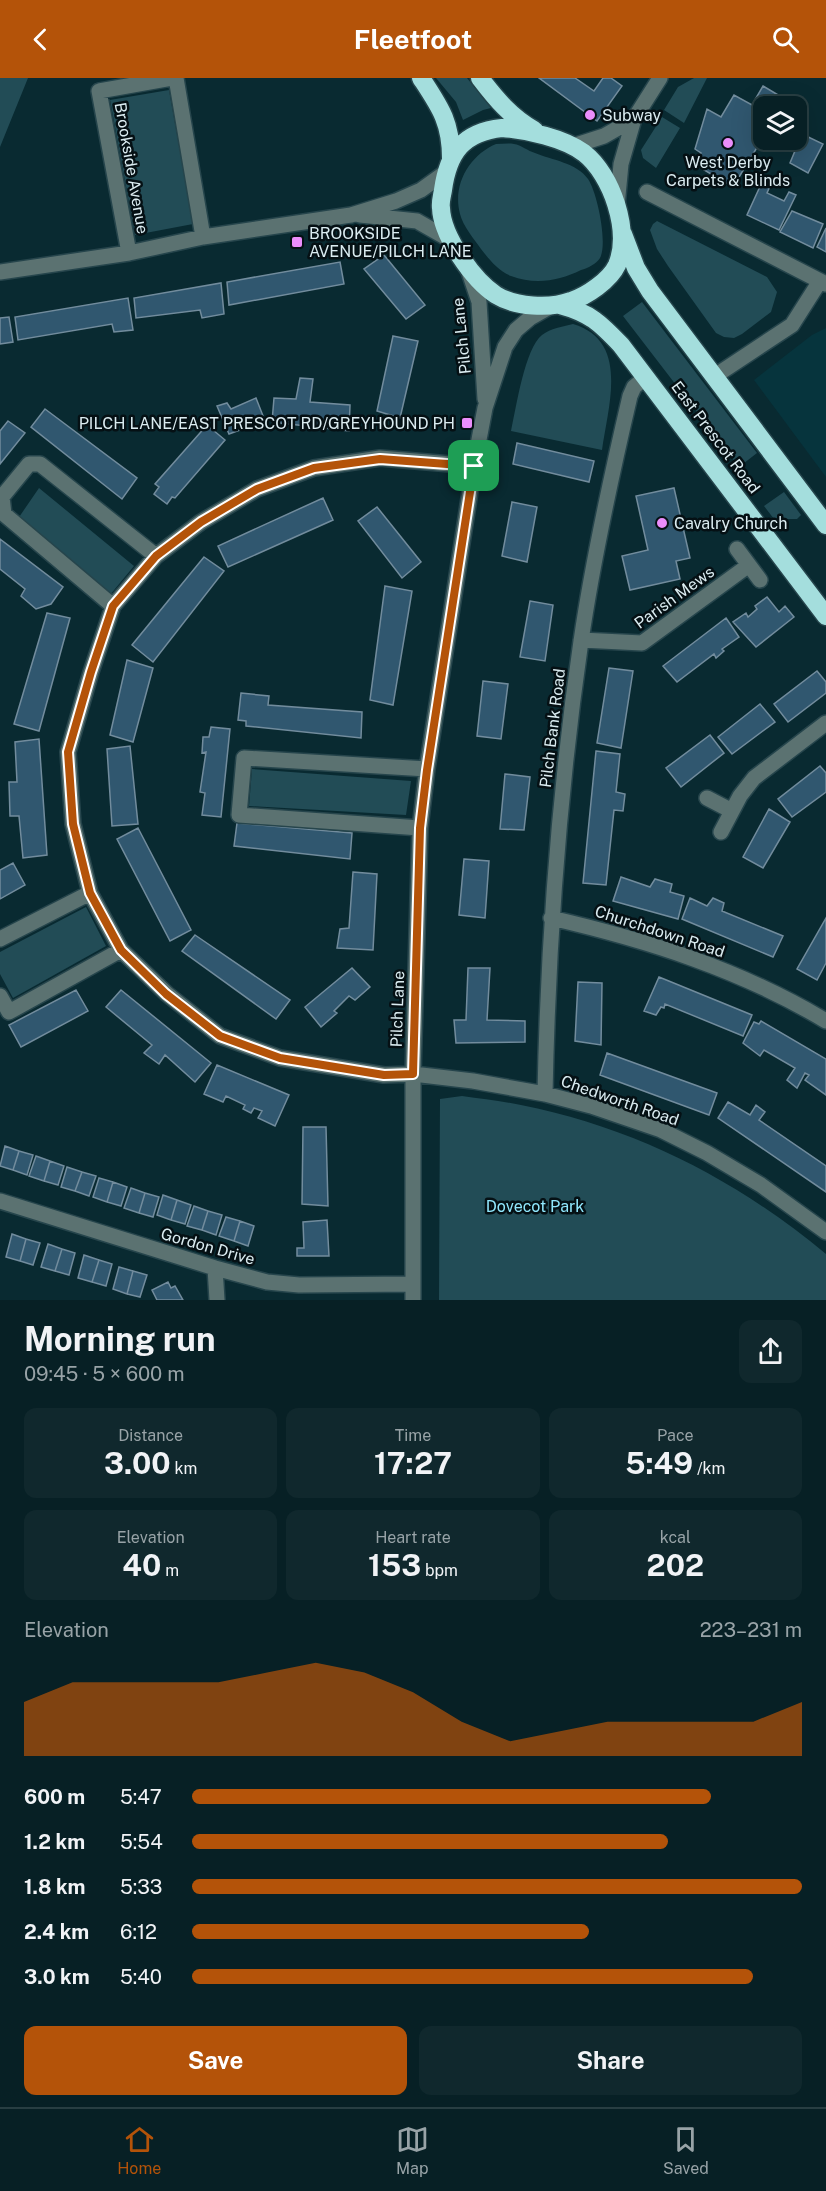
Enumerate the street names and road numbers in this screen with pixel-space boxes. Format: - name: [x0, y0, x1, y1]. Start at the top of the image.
- street label: Brookside Avenue: [111, 101, 152, 235]
- street label: Pilch Lane: [448, 297, 475, 375]
- street label: East Prescot Road: [667, 378, 764, 497]
- street label: Parish Mews: [631, 562, 718, 633]
- street label: Pilch Bank Road: [536, 667, 569, 789]
- street label: Churchdown Road: [592, 901, 727, 961]
- street label: Pilch Lane: [387, 970, 408, 1048]
- street label: Chedworth Road: [558, 1071, 681, 1130]
- street label: Gordon Drive: [159, 1224, 257, 1269]

